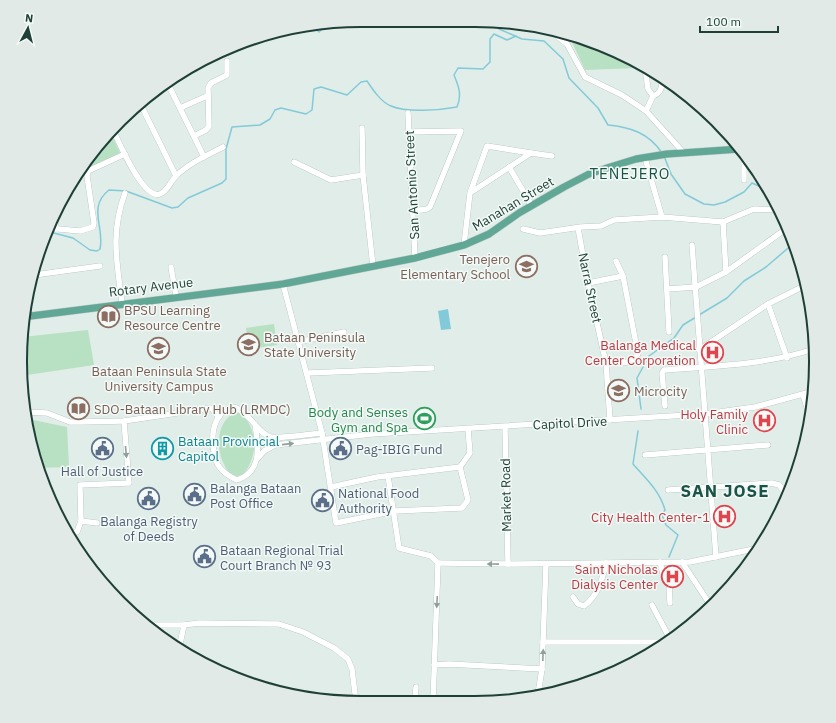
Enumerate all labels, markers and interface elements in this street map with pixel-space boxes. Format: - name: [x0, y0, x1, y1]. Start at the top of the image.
- north arrow: [8, 8, 48, 48]
- scale bar: [700, 8, 778, 34]
- text: N: [24, 11, 34, 26]
- text: 100 m: [706, 14, 741, 29]
- street label: San Antonio Street: [401, 130, 423, 240]
- district label: TENEJERO: [590, 164, 670, 183]
- street label: Manahan Street: [469, 173, 557, 235]
- place label: Tenejero Elementary School: [400, 251, 510, 283]
- street label: Narra Street: [574, 251, 606, 325]
- school or university icon: Tenejero Elementary School: [513, 253, 539, 279]
- street label: Rotary Avenue: [108, 273, 194, 301]
- place label: BPSU Learning Resource Centre: [124, 302, 221, 334]
- library icon: BPSU Learning Resource Centre: [95, 304, 121, 330]
- place label: Bataan Peninsula State University: [264, 329, 365, 361]
- school or university icon: Bataan Peninsula State University: [236, 331, 262, 357]
- school or university icon: Bataan Peninsula State University Campus: [146, 336, 172, 362]
- place label: Balanga Medical Center Corporation: [585, 337, 696, 369]
- hospital icon: Balanga Medical Center Corporation: [699, 339, 725, 365]
- place label: Bataan Peninsula State University Campus: [91, 363, 227, 395]
- school or university icon: Microcity: [605, 378, 631, 404]
- place label: Microcity: [634, 383, 688, 400]
- library icon: SDO-Bataan Library Hub (LRMDC): [66, 396, 92, 422]
- place label: SDO-Bataan Library Hub (LRMDC): [94, 401, 291, 418]
- place label: Body and Senses Gym and Spa: [308, 404, 408, 436]
- sports icon: Body and Senses Gym and Spa: [411, 406, 437, 432]
- place label: Holy Family Clinic: [680, 406, 749, 438]
- hospital icon: Holy Family Clinic: [751, 408, 777, 434]
- street label: Capitol Drive: [532, 413, 608, 433]
- place label: Bataan Provincial Capitol: [178, 433, 280, 465]
- building icon: Bataan Provincial Capitol: [149, 435, 175, 461]
- public building icon: Hall of Justice: [89, 436, 115, 462]
- public building icon: Pag-IBIG Fund: [327, 436, 353, 462]
- one-way arrow: [282, 440, 294, 447]
- place label: Pag-IBIG Fund: [356, 441, 443, 458]
- one-way arrow: [123, 446, 130, 458]
- street label: Market Road: [497, 458, 515, 532]
- place label: Hall of Justice: [61, 463, 143, 480]
- place label: Balanga Bataan Post Office: [210, 480, 301, 512]
- district label: SAN JOSE: [680, 480, 770, 502]
- public building icon: Balanga Bataan Post Office: [182, 482, 208, 508]
- place label: National Food Authority: [338, 485, 419, 517]
- public building icon: Balanga Registry of Deeds: [136, 486, 162, 512]
- public building icon: National Food Authority: [309, 487, 335, 513]
- hospital icon: City Health Center-1: [712, 504, 738, 530]
- place label: City Health Center-1: [591, 509, 710, 526]
- place label: Balanga Registry of Deeds: [100, 513, 198, 545]
- place label: Bataan Regional Trial Court Branch № 93: [220, 542, 344, 574]
- public building icon: Bataan Regional Trial Court Branch № 93: [192, 544, 218, 570]
- one-way arrow: [486, 561, 499, 567]
- place label: Saint Nicholas Dialysis Center: [571, 561, 658, 593]
- hospital icon: Saint Nicholas Dialysis Center: [660, 563, 686, 589]
- one-way arrow: [434, 596, 440, 609]
- one-way arrow: [539, 649, 546, 661]

